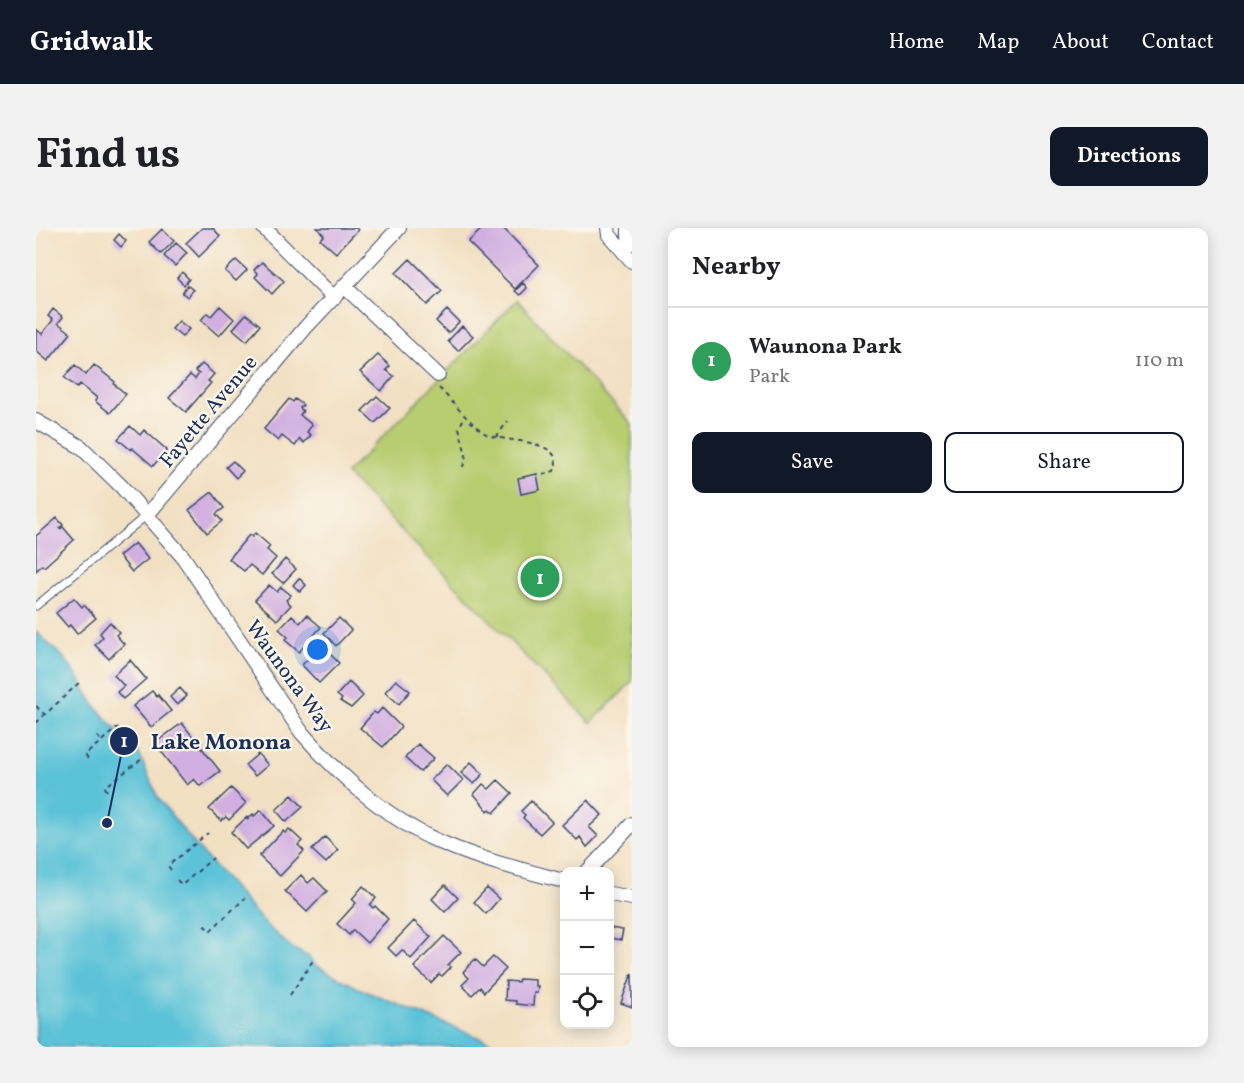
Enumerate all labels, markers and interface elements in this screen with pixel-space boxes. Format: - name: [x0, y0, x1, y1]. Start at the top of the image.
- text: Gridwalk: [30, 23, 153, 62]
- text: Home: [889, 28, 944, 57]
- text: Map: [977, 28, 1019, 57]
- text: About: [1052, 28, 1109, 57]
- text: Contact: [1142, 28, 1214, 57]
- text: Find us: [36, 127, 180, 186]
- button: Directions: [1050, 127, 1208, 186]
- text: Nearby: [692, 249, 781, 285]
- text: Waunona Park: [749, 332, 902, 363]
- text: 1: [707, 347, 716, 375]
- text: 110 m: [1135, 347, 1184, 375]
- street label: Fayette Avenue: [153, 349, 265, 474]
- text: Park: [749, 363, 790, 391]
- button: Save: [692, 432, 932, 493]
- button: Share: [944, 432, 1184, 493]
- pin: 1: [520, 556, 560, 600]
- street label: Waunona Way: [238, 615, 340, 740]
- your location: [303, 635, 332, 664]
- callout: Lake Monona: [109, 721, 303, 761]
- text: Lake Monona: [151, 728, 291, 759]
- text: 1: [120, 730, 128, 755]
- map controls: [560, 867, 614, 1029]
- button: +: [560, 867, 614, 921]
- button: −: [560, 921, 614, 975]
- button: locate: [560, 975, 614, 1029]

